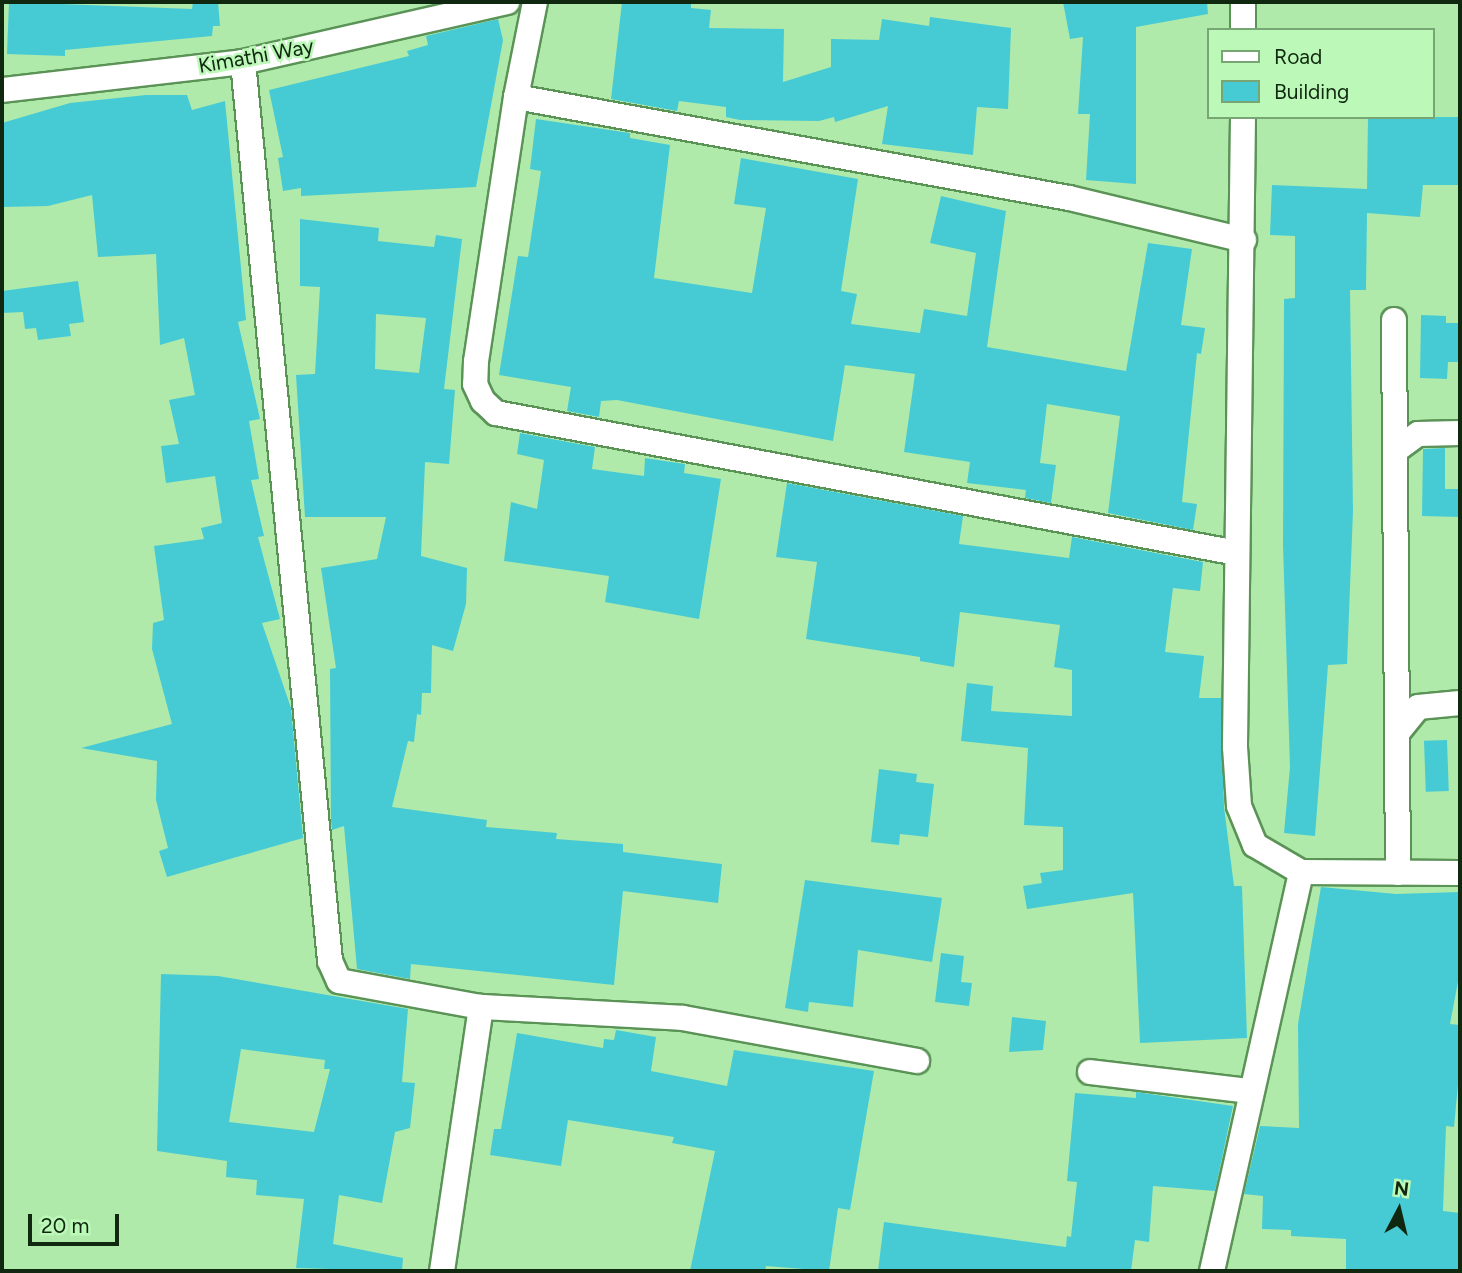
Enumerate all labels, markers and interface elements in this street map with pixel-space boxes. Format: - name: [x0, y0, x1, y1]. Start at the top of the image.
- legend: [1206, 28, 1434, 119]
- street label: Kimathi Way: [196, 33, 316, 79]
- text: Road: [1274, 44, 1322, 69]
- text: Building: [1274, 79, 1349, 104]
- north arrow: [1364, 1175, 1434, 1245]
- text: N: [1393, 1176, 1410, 1201]
- scale bar: [32, 1200, 122, 1244]
- text: 20 m: [41, 1213, 89, 1238]

